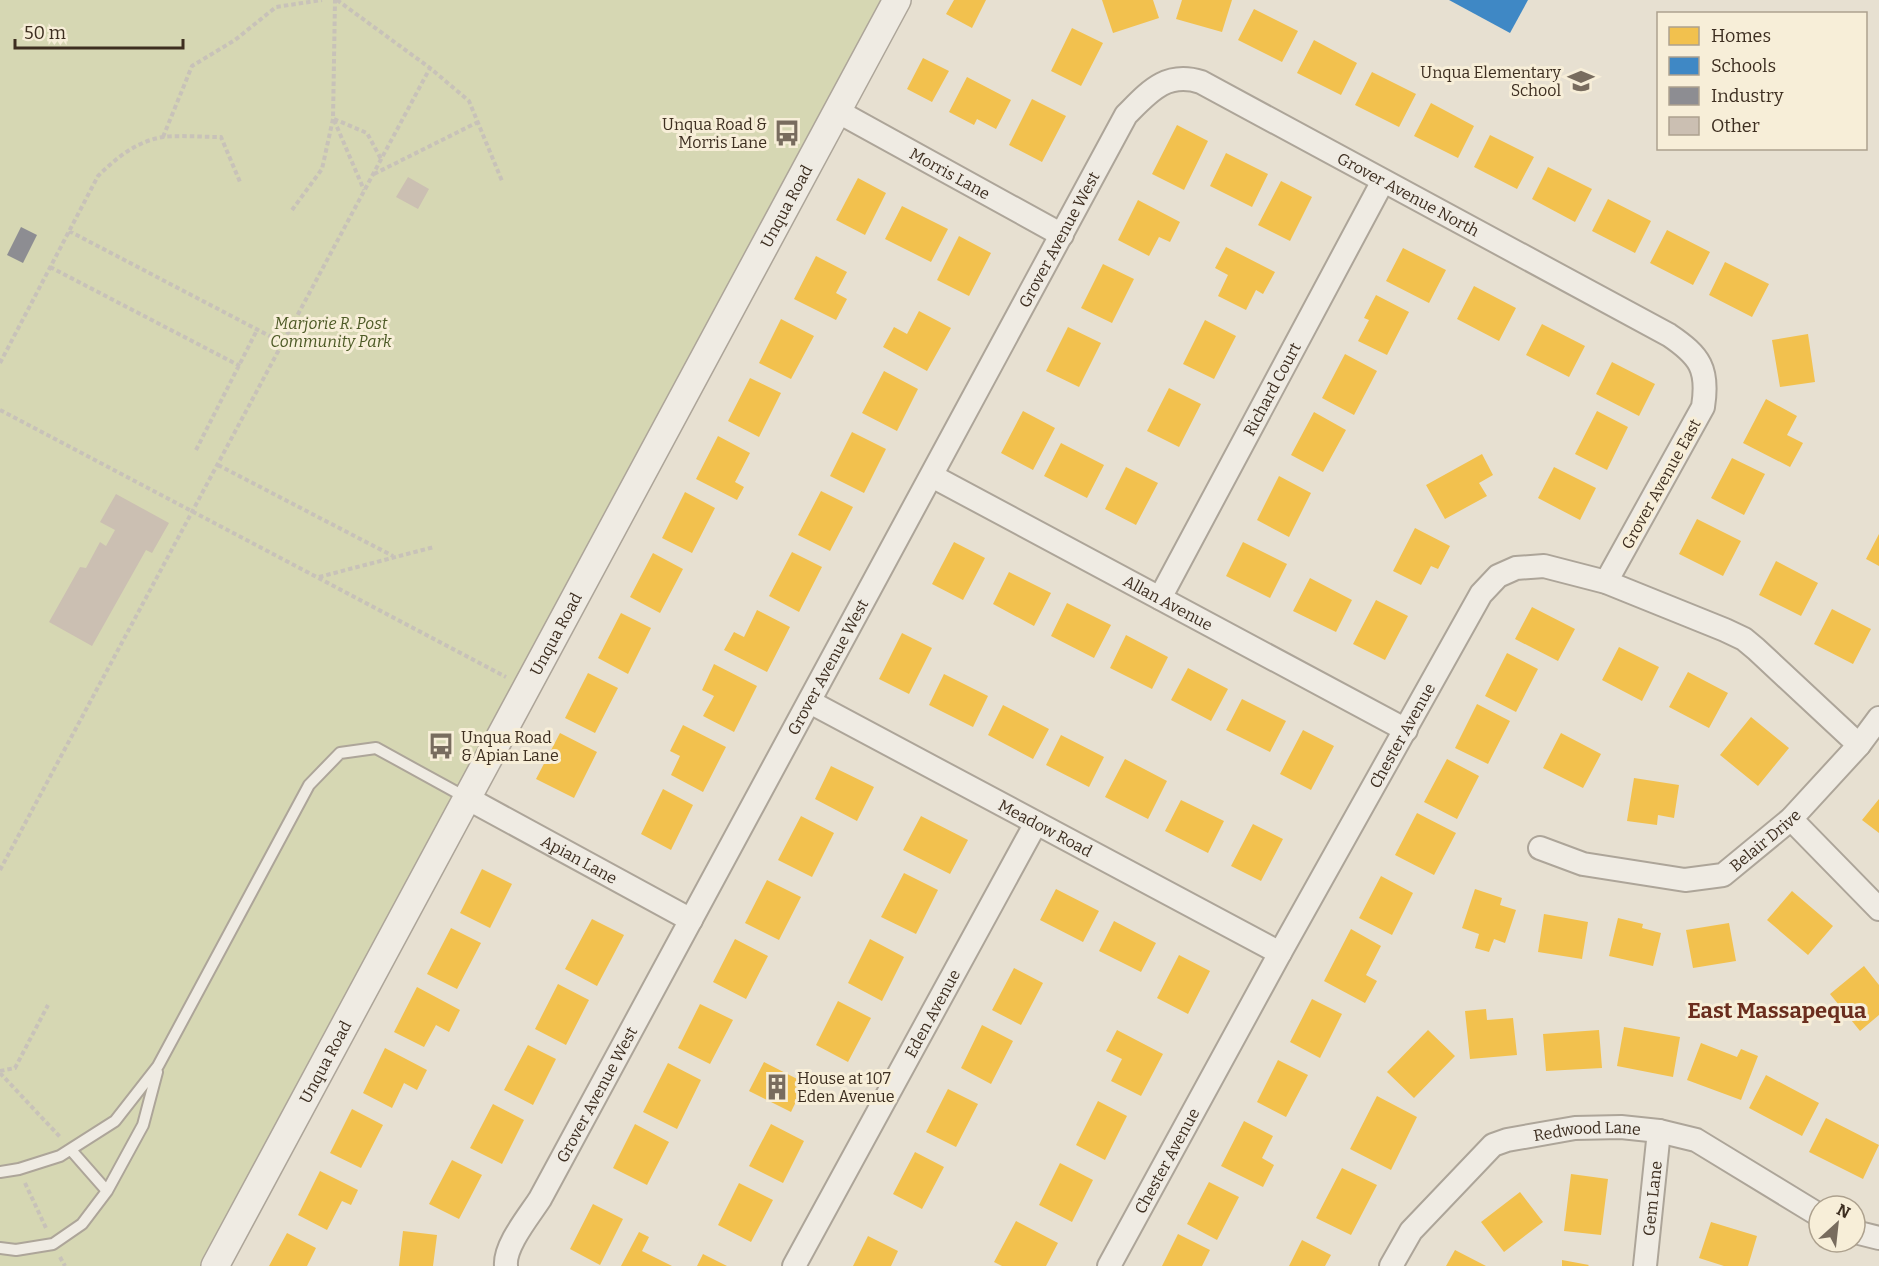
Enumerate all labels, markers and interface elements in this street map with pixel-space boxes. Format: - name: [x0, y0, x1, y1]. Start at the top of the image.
- scale bar: [15, 12, 183, 50]
- legend: [1657, 12, 1867, 150]
- text: 50 m: [24, 22, 66, 44]
- text: Homes: [1711, 25, 1771, 47]
- text: Schools: [1711, 55, 1776, 77]
- place label: Unqua Elementary School: [1420, 63, 1562, 100]
- school or university icon: Unqua Elementary School: [1566, 66, 1596, 96]
- text: Industry: [1711, 85, 1784, 107]
- place label: Unqua Road & Morris Lane: [662, 115, 767, 152]
- text: Other: [1711, 115, 1760, 137]
- bus stop icon: Unqua Road & Morris Lane: [772, 118, 802, 148]
- street label: Morris Lane: [906, 143, 993, 203]
- street label: Grover Avenue North: [1334, 148, 1483, 240]
- street label: Unqua Road: [756, 161, 816, 251]
- street label: Grover Avenue West: [1014, 168, 1103, 311]
- park label: Marjorie R. Post Community Park: [270, 314, 392, 351]
- street label: Richard Court: [1239, 339, 1305, 439]
- street label: Grover Avenue East: [1617, 415, 1705, 552]
- street label: Allan Avenue: [1120, 571, 1216, 634]
- street label: Unqua Road: [526, 589, 586, 678]
- street label: Grover Avenue West: [783, 596, 872, 738]
- street label: Chester Avenue: [1365, 680, 1439, 791]
- place label: Unqua Road & Apian Lane: [461, 728, 559, 765]
- bus stop icon: Unqua Road & Apian Lane: [426, 731, 456, 761]
- street label: Meadow Road: [995, 795, 1096, 861]
- street label: Belair Drive: [1726, 805, 1805, 875]
- street label: Apian Lane: [538, 831, 621, 888]
- street label: Eden Avenue: [900, 966, 964, 1061]
- district label: East Massapequa: [1688, 997, 1867, 1024]
- street label: Unqua Road: [295, 1017, 355, 1106]
- street label: Grover Avenue West: [552, 1023, 641, 1166]
- place label: House at 107 Eden Avenue: [797, 1069, 895, 1106]
- building icon: House at 107 Eden Avenue: [762, 1072, 792, 1102]
- street label: Chester Avenue: [1130, 1105, 1203, 1217]
- street label: Redwood Lane: [1532, 1117, 1642, 1145]
- street label: Gem Lane: [1639, 1160, 1665, 1237]
- north arrow: [1807, 1194, 1867, 1254]
- text: N: [1834, 1200, 1853, 1222]

